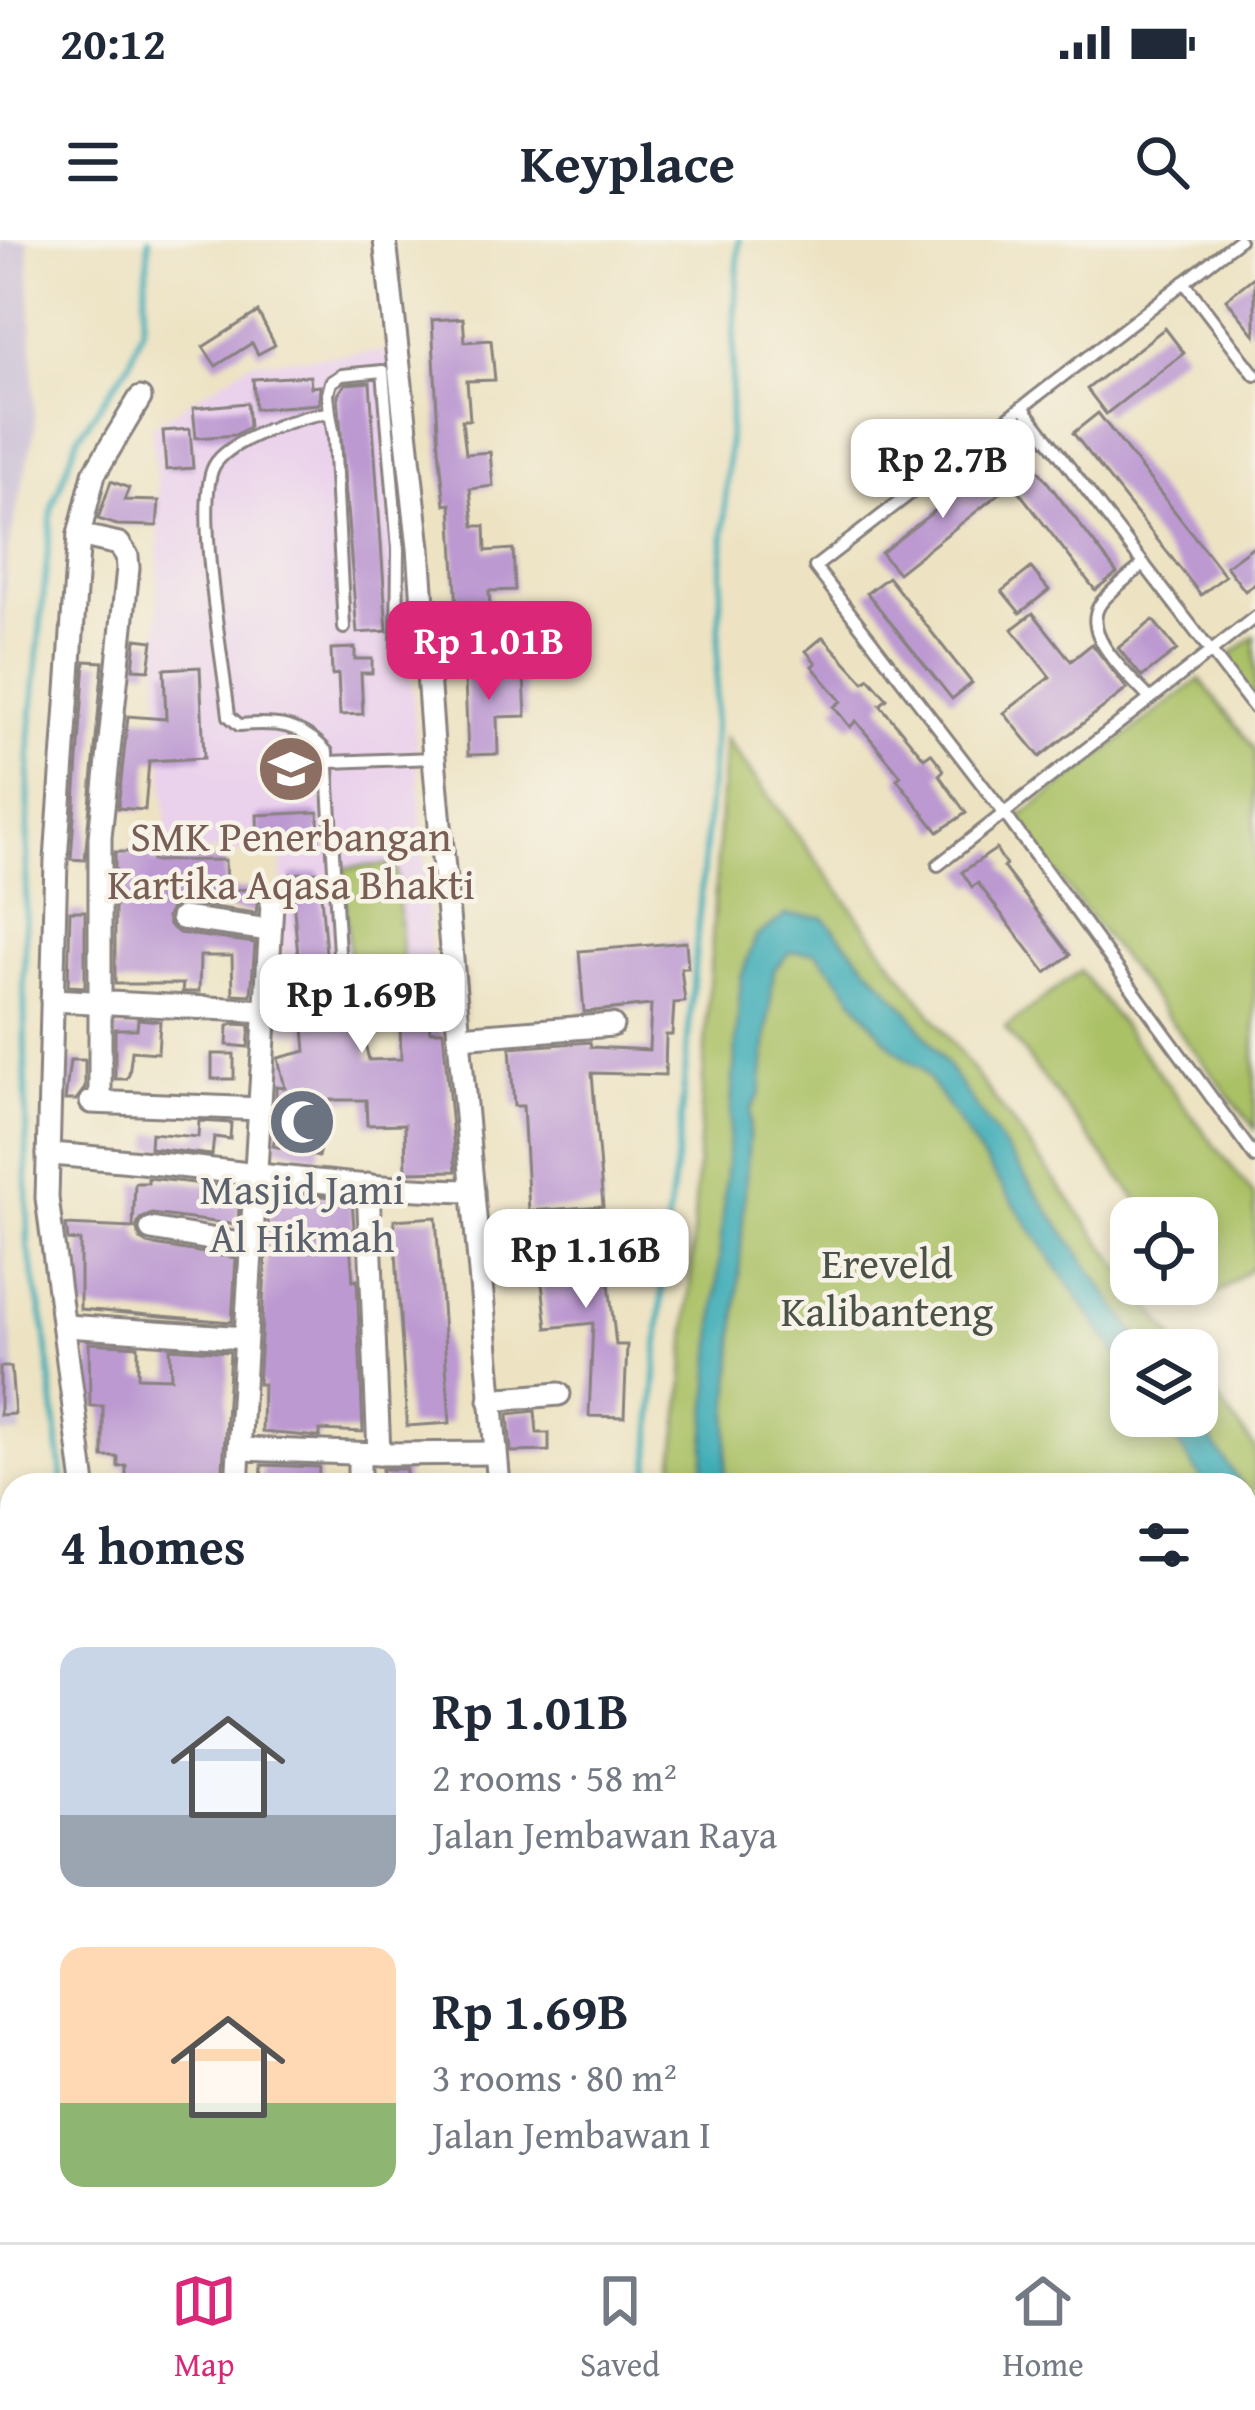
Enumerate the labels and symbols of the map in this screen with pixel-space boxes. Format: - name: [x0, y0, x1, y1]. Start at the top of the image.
- pin: Rp 2.7B: [832, 419, 1054, 521]
- pin: Rp 1.01B: [365, 601, 613, 703]
- school or university icon: SMK Penerbangan Kartika Aqasa Bhakti: [256, 734, 326, 804]
- place label: SMK Penerbangan Kartika Aqasa Bhakti: [107, 805, 475, 914]
- pin: Rp 1.69B: [238, 954, 486, 1056]
- mosque icon: Masjid Jami Al Hikmah: [267, 1087, 337, 1157]
- place label: Masjid Jami Al Hikmah: [200, 1158, 404, 1267]
- pin: Rp 1.16B: [462, 1209, 710, 1311]
- park label: Ereveld Kalibanteng: [781, 1232, 993, 1341]

